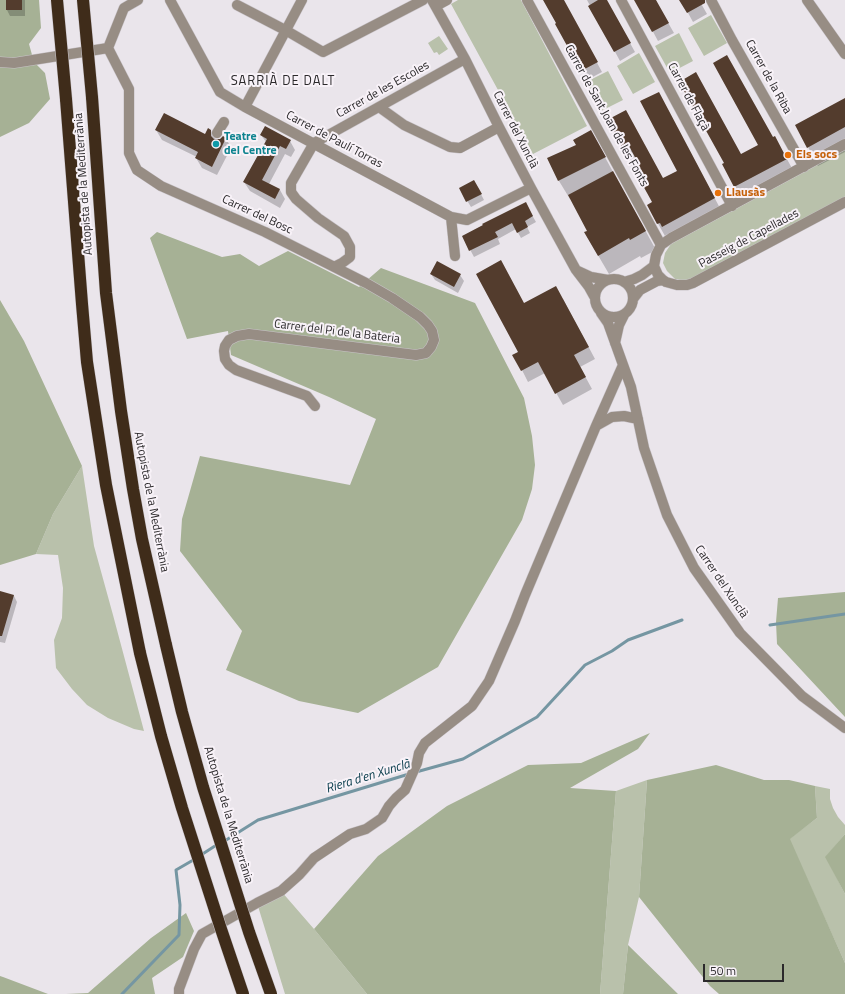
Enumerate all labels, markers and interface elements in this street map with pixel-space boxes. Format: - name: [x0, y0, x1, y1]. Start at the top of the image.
- street label: Carrer de la Riba: [742, 37, 794, 117]
- street label: Carrer de Sant Joan de les Fonts: [561, 43, 651, 189]
- street label: Carrer de les Escoles: [334, 59, 432, 121]
- street label: Carrer de Flaçà: [664, 61, 712, 133]
- district label: SARRIÀ DE DALT: [231, 74, 335, 90]
- street label: Carrer del Xunclà: [489, 89, 541, 171]
- street label: Carrer de Paulí Torras: [283, 108, 385, 172]
- street label: Autopista de la Mediterrània: [72, 112, 96, 256]
- place label: Teatre del Centre: [224, 130, 277, 158]
- marker: Teatre del Centre: [211, 139, 221, 149]
- place label: Els socs: [796, 148, 837, 162]
- marker: Els socs: [783, 150, 793, 160]
- place label: Llausàs: [726, 186, 765, 200]
- marker: Llausàs: [713, 188, 723, 198]
- street label: Carrer del Bosc: [220, 192, 294, 238]
- street label: Passeig de Capellades: [697, 207, 801, 271]
- street label: Carrer del Pi de la Bateria: [273, 317, 401, 347]
- street label: Autopista de la Mediterrània: [130, 431, 172, 573]
- street label: Carrer del Xunclà: [691, 543, 751, 621]
- street label: Autopista de la Mediterrània: [200, 745, 256, 885]
- water label: Riera d'en Xunclà: [324, 757, 412, 797]
- scale bar: [705, 956, 786, 982]
- text: 50 m: [710, 961, 736, 980]

